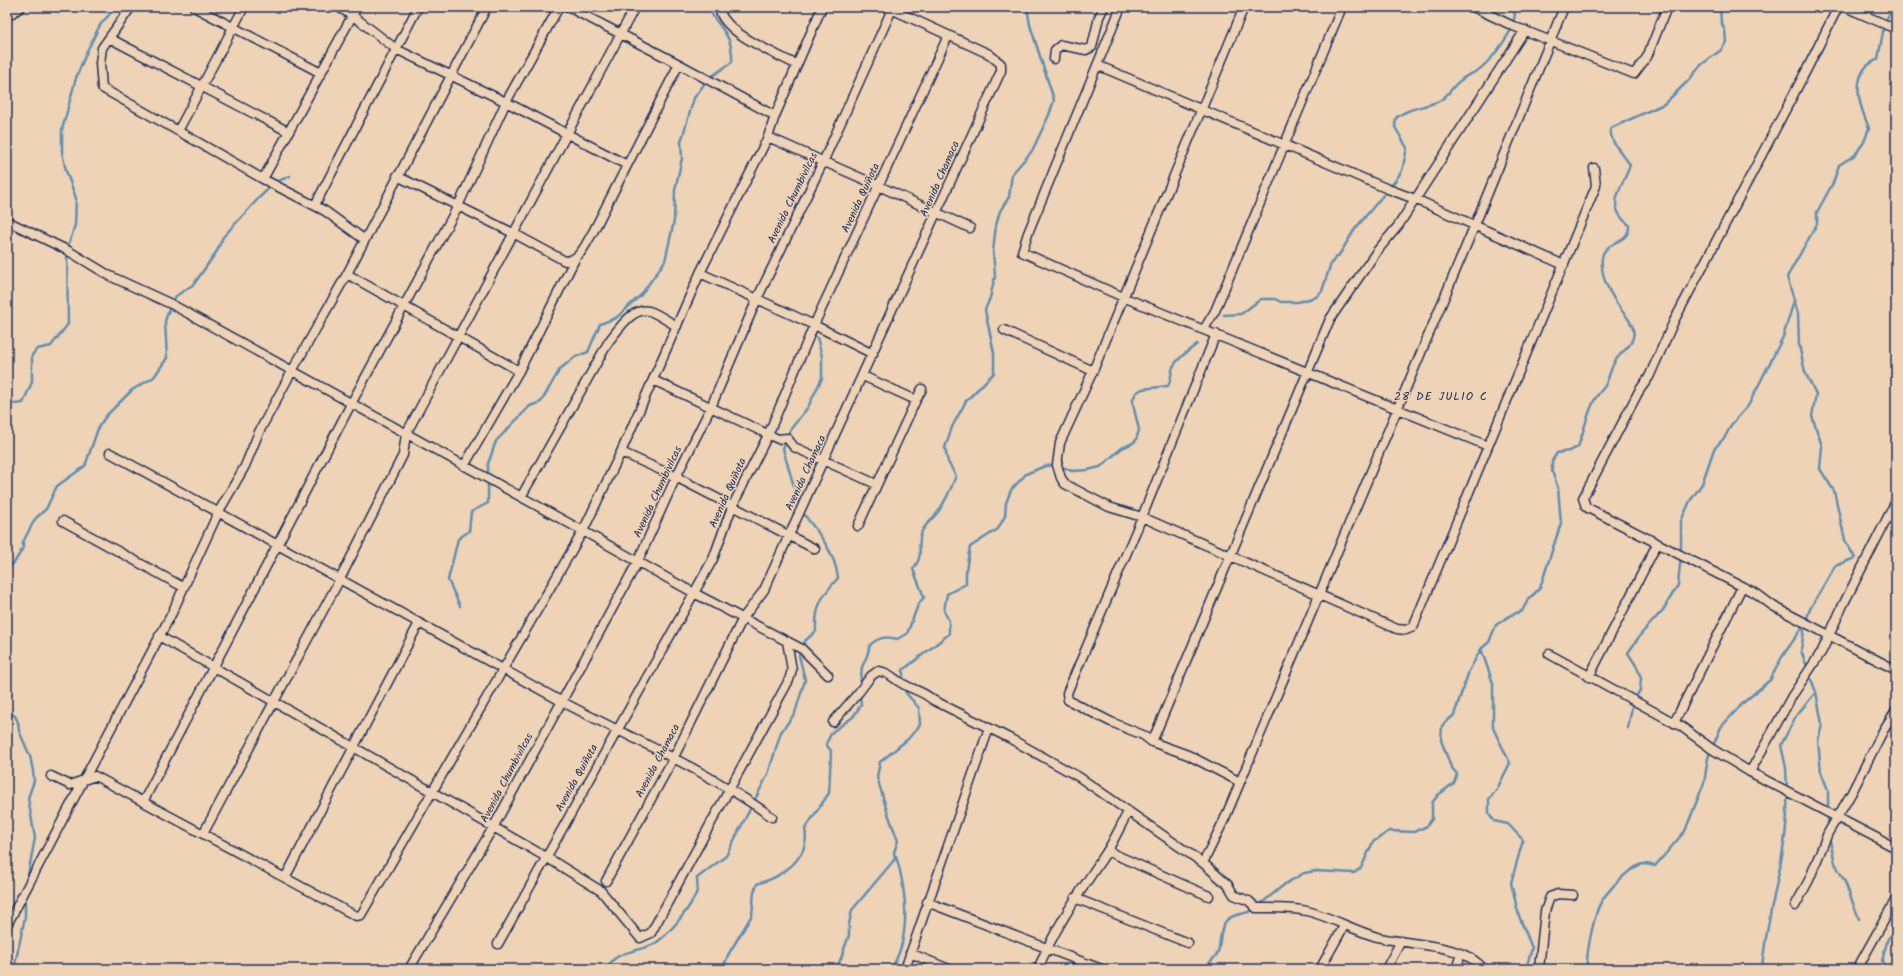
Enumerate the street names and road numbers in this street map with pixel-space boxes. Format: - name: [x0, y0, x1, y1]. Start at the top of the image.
- street label: Avenida Chamaca: [915, 138, 965, 220]
- street label: Avenida Chumbivilcas: [763, 149, 823, 247]
- street label: Avenida Quiñota: [837, 160, 885, 236]
- street label: Avenida Chamaca: [781, 432, 831, 514]
- street label: Avenida Chumbivilcas: [629, 443, 687, 541]
- street label: Avenida Quiñota: [705, 455, 751, 531]
- street label: Avenida Chamaca: [631, 721, 685, 801]
- street label: Avenida Chumbivilcas: [476, 730, 538, 826]
- street label: Avenida Quiñota: [551, 741, 603, 815]

